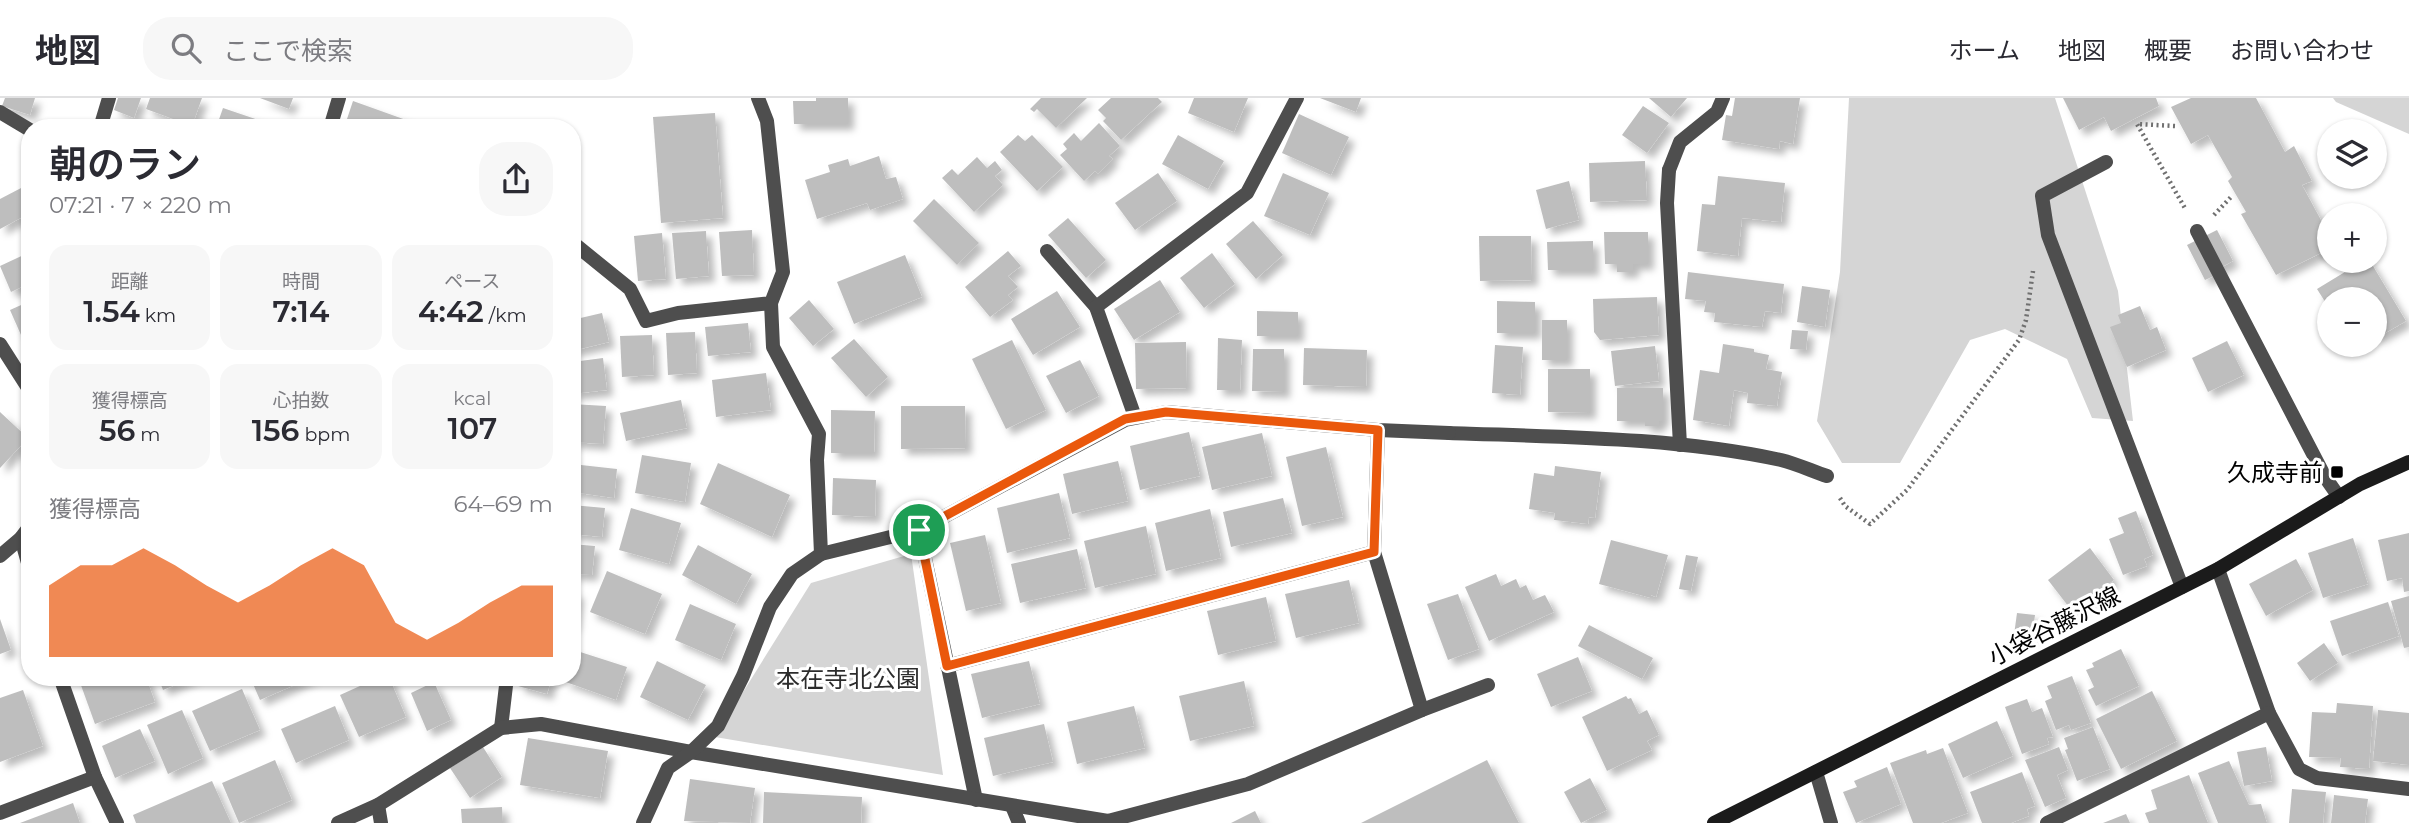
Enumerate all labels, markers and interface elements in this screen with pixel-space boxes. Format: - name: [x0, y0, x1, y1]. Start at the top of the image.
- search box: [143, 17, 633, 80]
- icon: search: [167, 29, 205, 67]
- text: 地図: [35, 30, 101, 70]
- text: ここで検索: [223, 35, 353, 67]
- text: ホーム: [1949, 36, 2020, 65]
- text: 地図: [2058, 36, 2106, 65]
- text: 概要: [2144, 36, 2192, 65]
- text: お問い合わせ: [2230, 36, 2374, 65]
- map controls: [2317, 119, 2387, 357]
- button: layers: [2317, 119, 2387, 189]
- text: 朝のラン: [49, 141, 201, 188]
- button: share: [479, 142, 553, 216]
- text: 07:21 · 7 × 220 m: [49, 191, 232, 219]
- button: +: [2317, 203, 2387, 273]
- text: 距離: [111, 270, 149, 293]
- text: 時間: [282, 270, 320, 293]
- text: ペース: [444, 270, 500, 293]
- button: −: [2317, 287, 2387, 357]
- text: 1.54: [83, 293, 140, 330]
- text: 7:14: [273, 293, 329, 330]
- text: 4:42: [418, 293, 484, 330]
- text: km: [140, 304, 176, 327]
- text: /km: [484, 304, 527, 327]
- text: kcal: [453, 387, 491, 410]
- text: 獲得標高: [92, 389, 168, 412]
- text: 心拍数: [272, 389, 330, 412]
- text: 107: [447, 410, 497, 447]
- text: 56: [99, 412, 135, 449]
- text: 156: [252, 412, 299, 449]
- text: m: [135, 423, 160, 446]
- text: bpm: [299, 423, 350, 446]
- place label: 久成寺前: [2227, 458, 2323, 487]
- marker: 久成寺前: [2329, 464, 2345, 480]
- text: 64–69 m: [453, 490, 553, 518]
- text: 獲得標高: [49, 495, 141, 523]
- pin: [889, 500, 949, 560]
- icon: arrive: [900, 511, 938, 549]
- street label: 小袋谷藤沢線: [1983, 580, 2125, 672]
- park label: 本在寺北公園: [776, 664, 920, 693]

